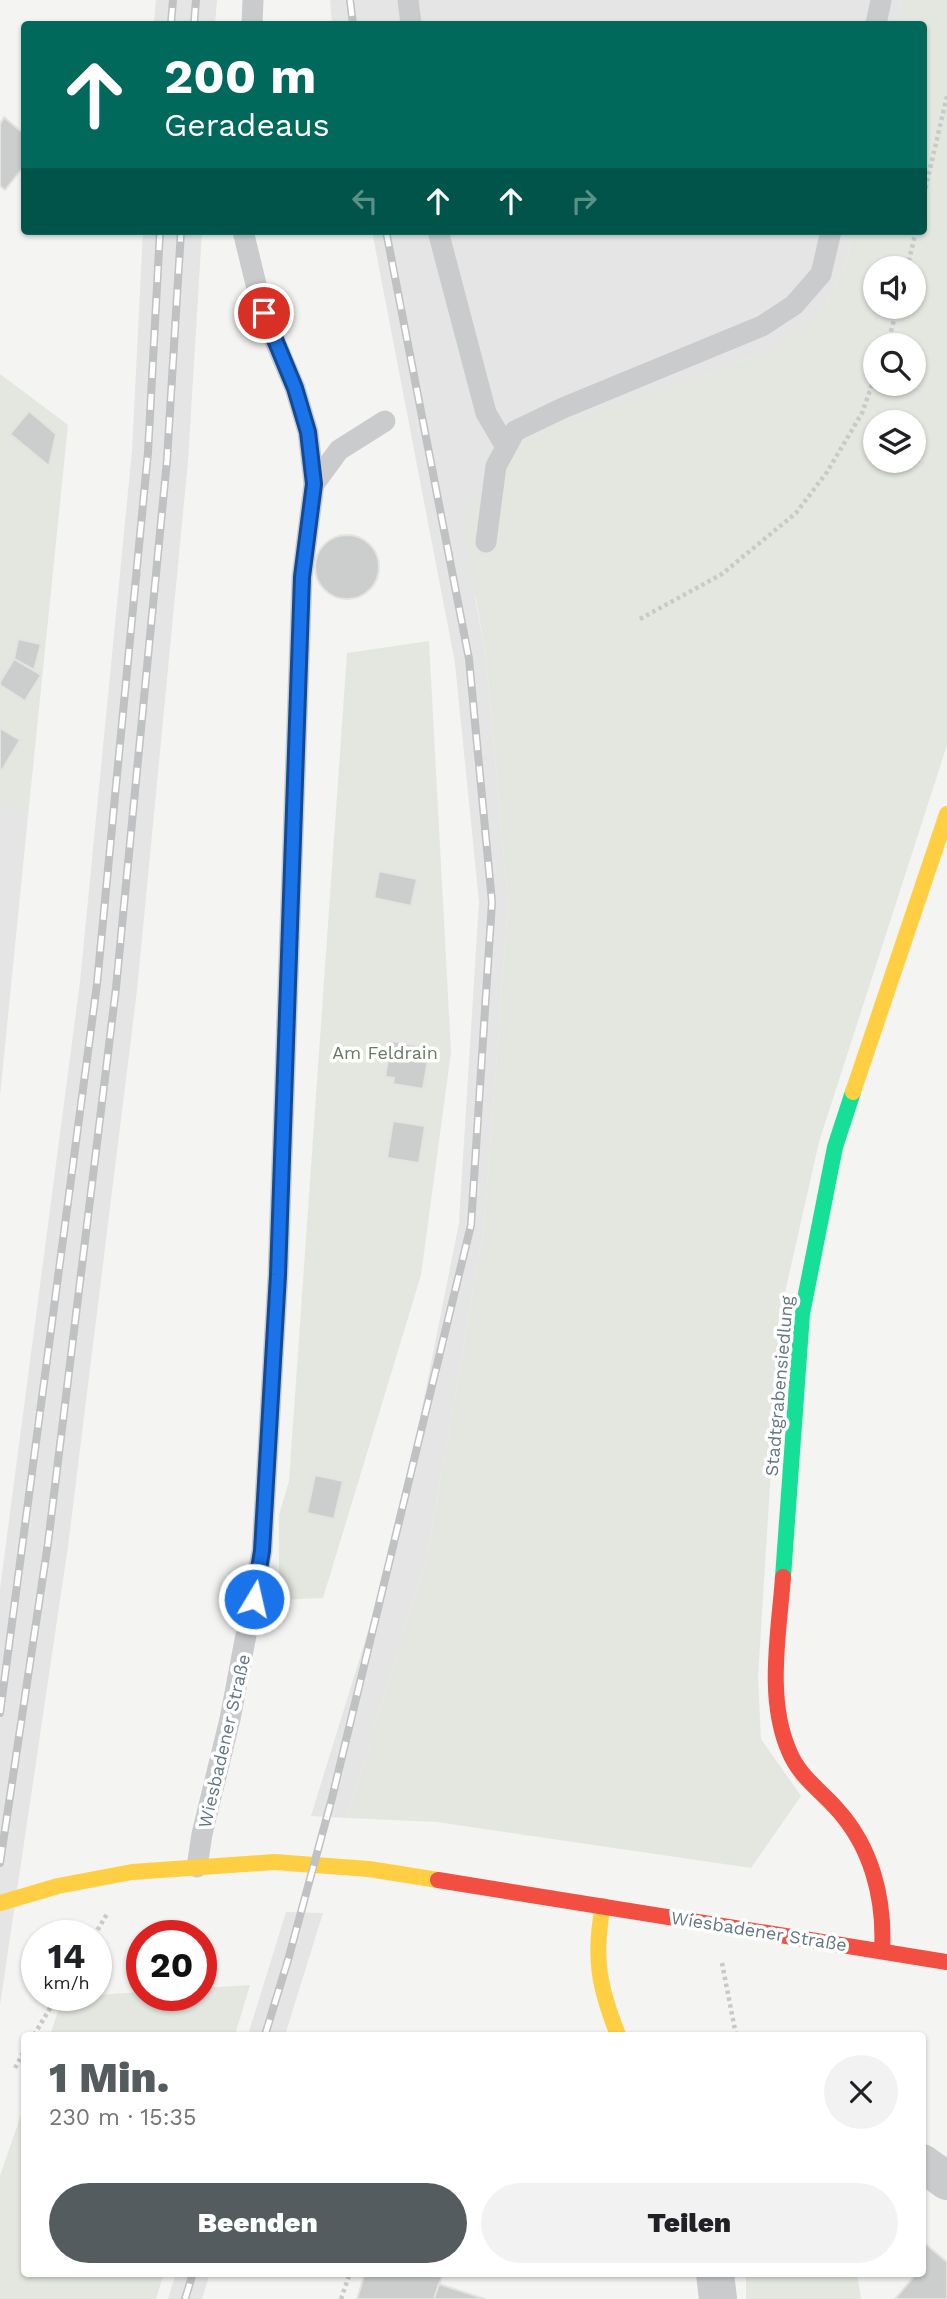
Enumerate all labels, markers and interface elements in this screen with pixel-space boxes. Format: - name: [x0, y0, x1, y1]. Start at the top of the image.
- text: 200 m: [164, 47, 316, 105]
- icon: ahead: [49, 49, 140, 140]
- text: Geradeaus: [164, 106, 330, 144]
- icon: left: [346, 182, 384, 220]
- icon: ahead: [419, 182, 457, 220]
- icon: ahead: [492, 182, 530, 220]
- icon: right: [565, 182, 603, 220]
- map controls: [863, 256, 926, 473]
- button: sound: [863, 256, 926, 319]
- pin: [234, 283, 294, 343]
- icon: arrive: [245, 294, 283, 332]
- button: search: [863, 333, 926, 396]
- button: layers: [863, 410, 926, 473]
- park label: Am Feldrain: [332, 1042, 438, 1063]
- street label: Stadtgrabensiedlung: [761, 1294, 797, 1477]
- position arrow: [217, 1562, 291, 1636]
- street label: Wiesbadener Straße: [194, 1652, 254, 1830]
- street label: Wiesbadener Straße: [670, 1907, 848, 1955]
- speed limit sign: 20: [126, 1920, 217, 2011]
- text: 14: [48, 1935, 85, 1977]
- text: km/h: [43, 1972, 90, 1993]
- text: 1 Min.: [49, 2053, 169, 2102]
- button: close: [824, 2055, 898, 2129]
- text: 230 m · 15:35: [49, 2104, 196, 2131]
- button: Beenden: [49, 2183, 467, 2263]
- button: Teilen: [481, 2183, 898, 2263]

